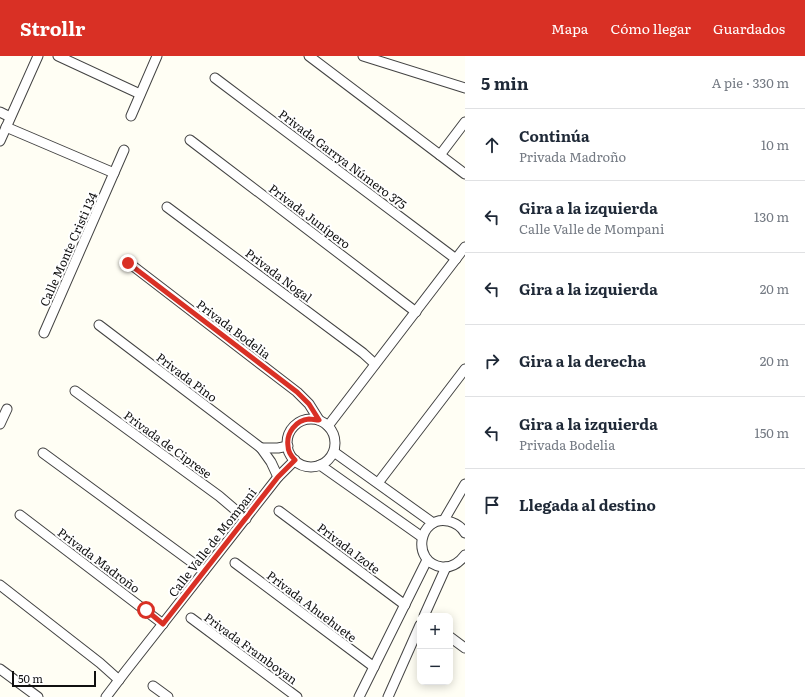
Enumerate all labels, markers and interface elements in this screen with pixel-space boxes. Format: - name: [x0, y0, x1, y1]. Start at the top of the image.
- text: Strollr: [20, 14, 85, 42]
- text: Mapa: [551, 18, 588, 38]
- text: Cómo llegar: [610, 18, 691, 38]
- text: Guardados: [713, 18, 785, 38]
- text: 5 min: [481, 70, 529, 95]
- text: A pie · 330 m: [712, 73, 789, 92]
- street label: Privada Garrya Número 375: [275, 105, 411, 213]
- text: Continúa: [519, 124, 590, 147]
- icon: ahead: [481, 134, 503, 156]
- text: 10 m: [761, 135, 789, 154]
- text: Privada Madroño: [519, 147, 626, 166]
- street label: Privada Junípero: [265, 179, 355, 253]
- street label: Calle Monte Cristi 134: [35, 189, 102, 309]
- text: Gira a la izquierda: [519, 196, 658, 219]
- icon: left: [481, 206, 503, 228]
- text: 130 m: [754, 207, 789, 226]
- text: Calle Valle de Mompani: [519, 219, 664, 238]
- street label: Privada Nogal: [242, 244, 316, 306]
- route end: [119, 254, 137, 272]
- text: Gira a la izquierda: [519, 277, 658, 300]
- icon: left: [481, 278, 503, 300]
- text: 20 m: [760, 279, 789, 298]
- street label: Privada Bodelia: [193, 295, 275, 363]
- street label: Privada Pino: [153, 348, 221, 406]
- text: Gira a la derecha: [519, 349, 646, 372]
- icon: right: [481, 350, 503, 372]
- text: 20 m: [760, 351, 789, 370]
- street label: Privada de Ciprese: [120, 406, 216, 482]
- text: Gira a la izquierda: [519, 412, 658, 435]
- icon: left: [481, 422, 503, 444]
- text: 150 m: [754, 423, 789, 442]
- text: Privada Bodelia: [519, 435, 615, 454]
- street label: Calle Valle de Mompani: [164, 484, 260, 600]
- text: Llegada al destino: [519, 493, 656, 516]
- icon: arrive: [481, 494, 503, 516]
- street label: Privada Izote: [314, 518, 384, 578]
- street label: Privada Madroño: [54, 523, 144, 597]
- street label: Privada Ahuehuete: [263, 566, 361, 646]
- route start: [137, 601, 155, 619]
- street label: Privada Framboyan: [201, 608, 302, 688]
- map controls: [417, 613, 453, 685]
- button: +: [417, 613, 453, 649]
- button: −: [417, 649, 453, 685]
- scale bar: [12, 669, 96, 688]
- text: 50 m: [18, 670, 43, 686]

